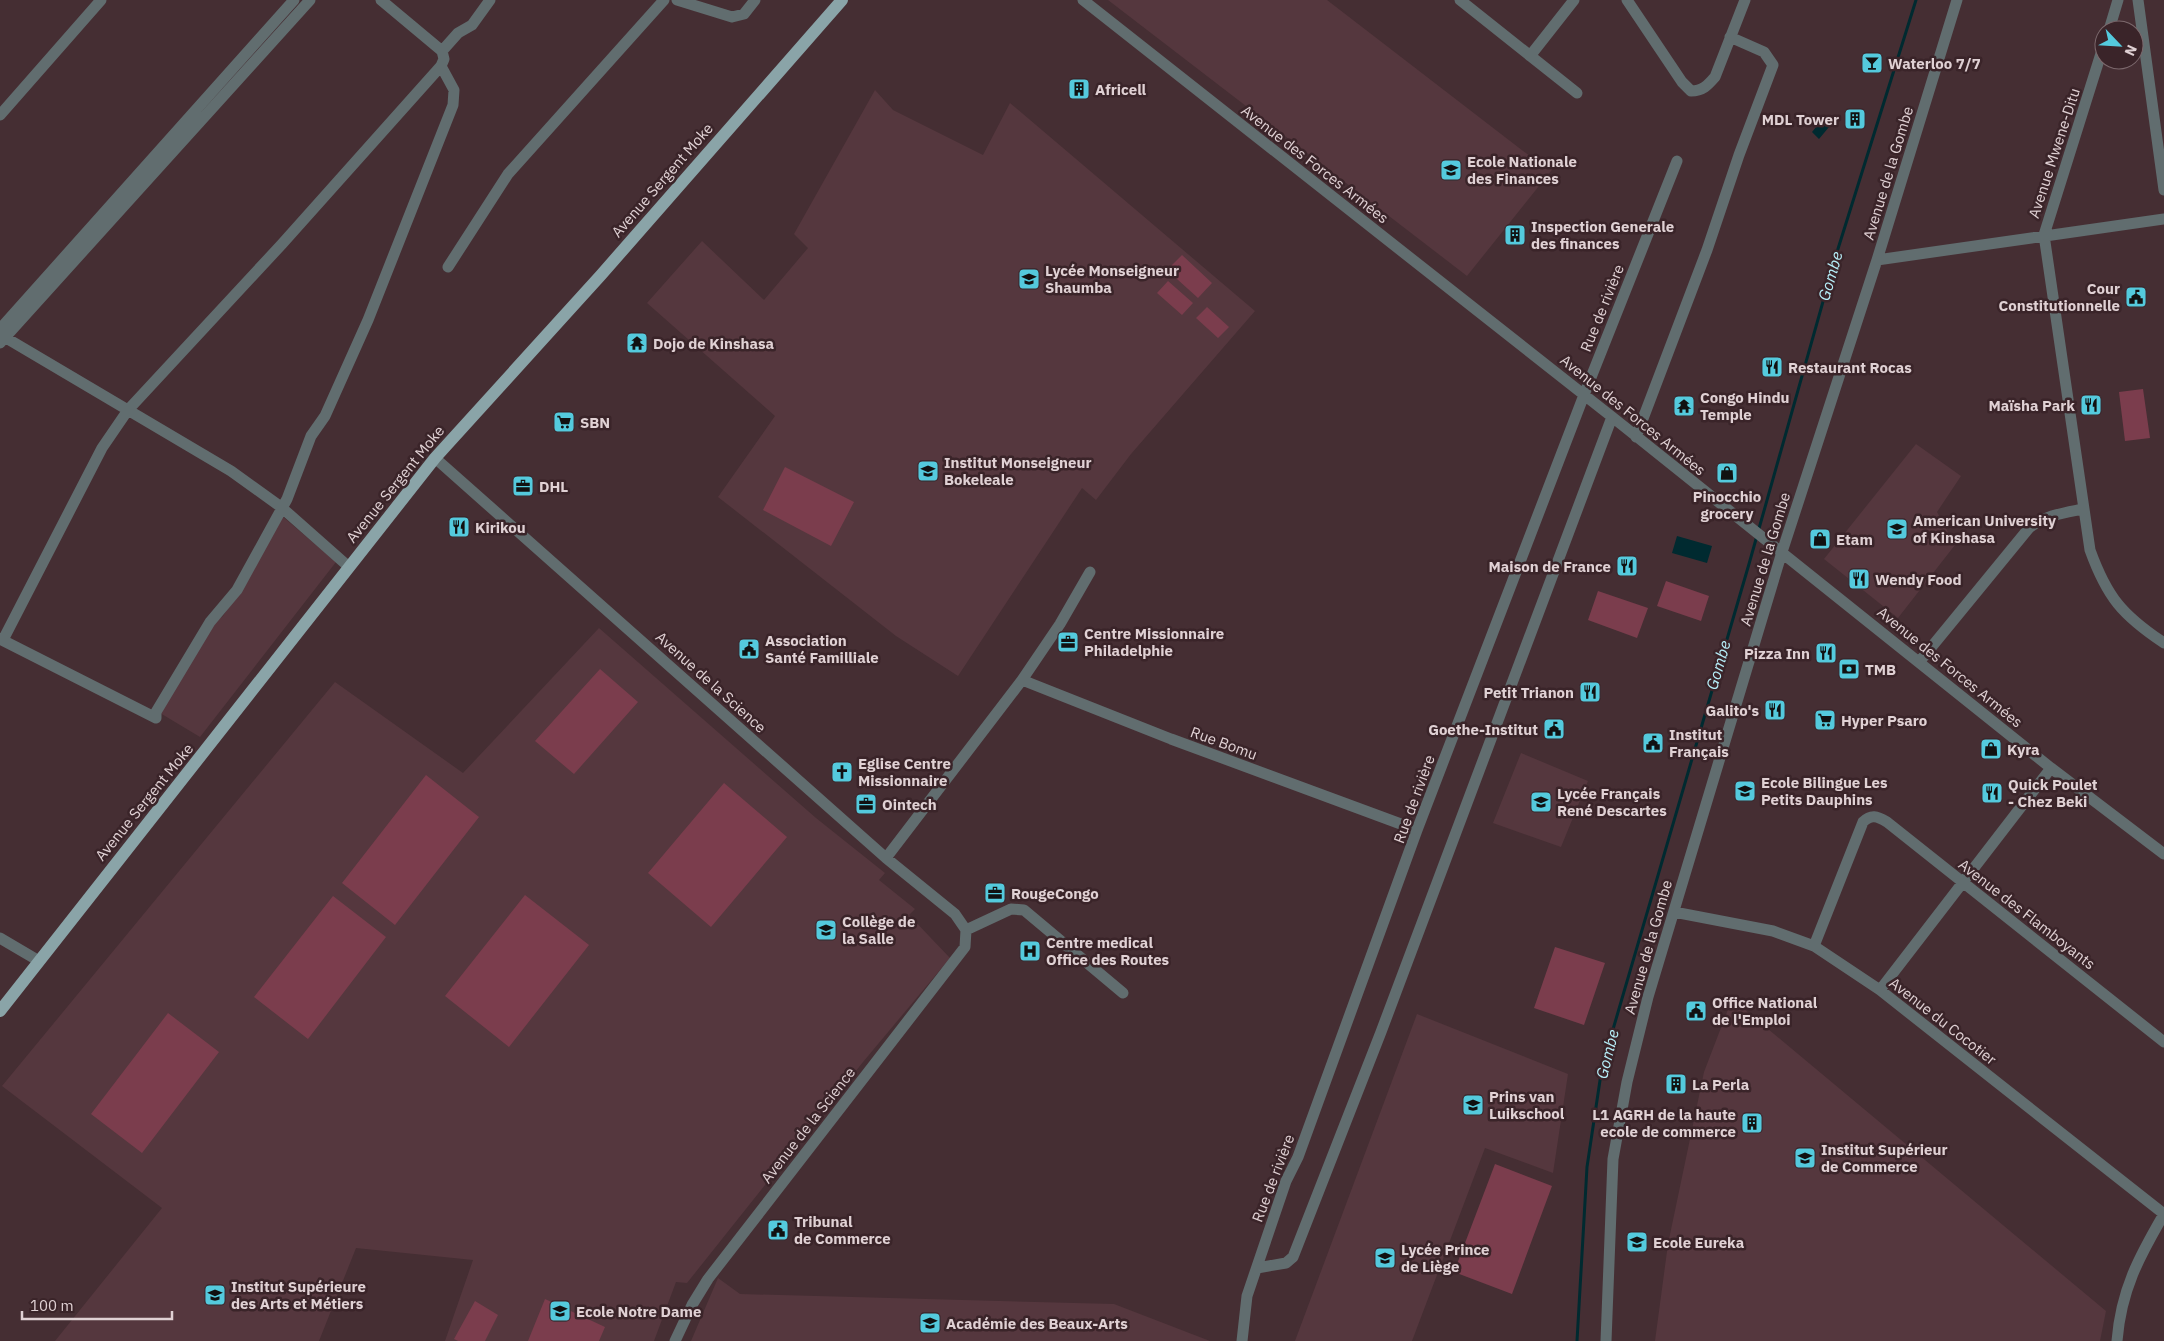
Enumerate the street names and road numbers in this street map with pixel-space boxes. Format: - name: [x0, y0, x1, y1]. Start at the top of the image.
- street label: Avenue Mwene-Ditu: [2024, 85, 2084, 221]
- street label: Avenue des Forces Armées: [1238, 101, 1392, 227]
- street label: Avenue de la Gombe: [1859, 104, 1917, 242]
- street label: Avenue Sergent Moke: [607, 119, 717, 241]
- street label: Rue de rivière: [1576, 261, 1628, 355]
- street label: Avenue des Forces Armées: [1556, 350, 1710, 480]
- street label: Avenue Sergent Moke: [342, 421, 448, 547]
- street label: Avenue de la Gombe: [1736, 490, 1794, 628]
- street label: Avenue des Forces Armées: [1873, 602, 2027, 732]
- street label: Avenue de la Science: [652, 627, 770, 737]
- street label: Rue Bomu: [1188, 722, 1260, 764]
- street label: Avenue Sergent Moke: [91, 739, 197, 865]
- street label: Rue de rivière: [1389, 752, 1439, 846]
- street label: Avenue des Flamboyants: [1955, 855, 2099, 973]
- street label: Avenue de la Gombe: [1620, 878, 1676, 1016]
- street label: Avenue du Cocotier: [1886, 973, 2001, 1069]
- street label: Avenue de la Science: [757, 1063, 859, 1187]
- street label: Rue de rivière: [1248, 1131, 1298, 1225]

